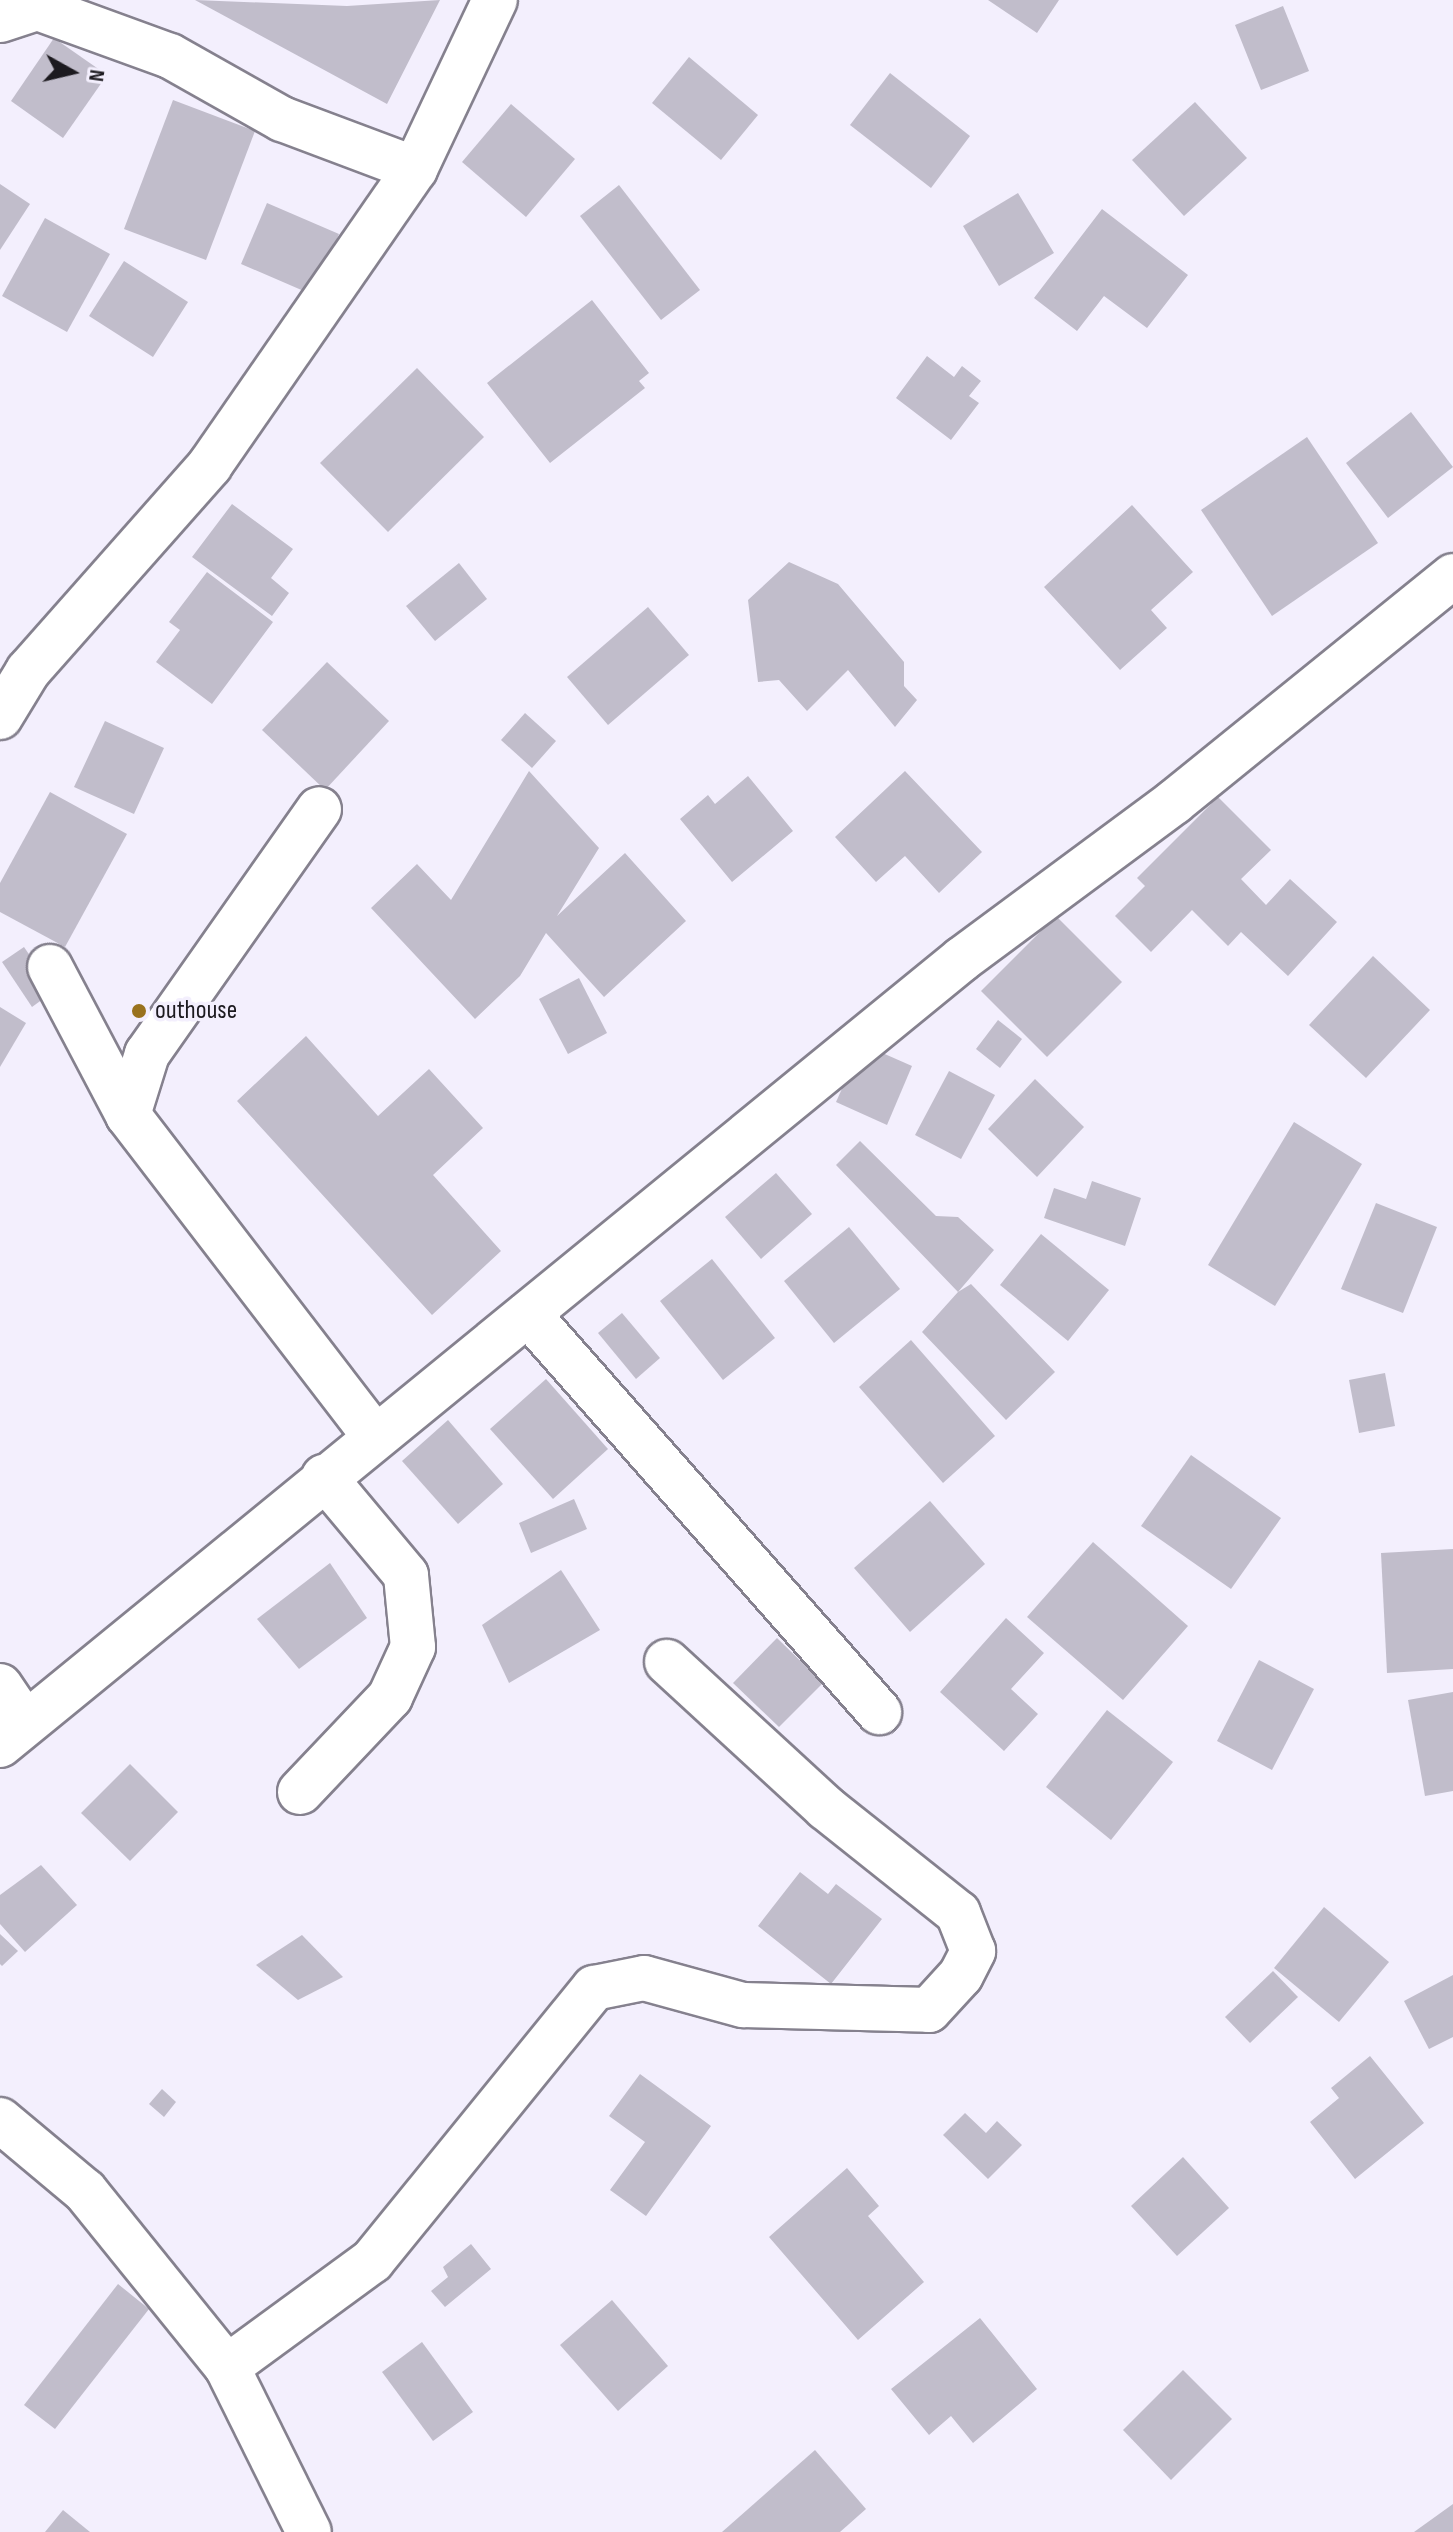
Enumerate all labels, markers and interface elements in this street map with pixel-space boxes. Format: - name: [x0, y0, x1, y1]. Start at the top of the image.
- north arrow: [32, 32, 112, 112]
- text: N: [82, 68, 110, 83]
- place label: outhouse: [155, 995, 237, 1027]
- marker: outhouse: [130, 1002, 148, 1020]

